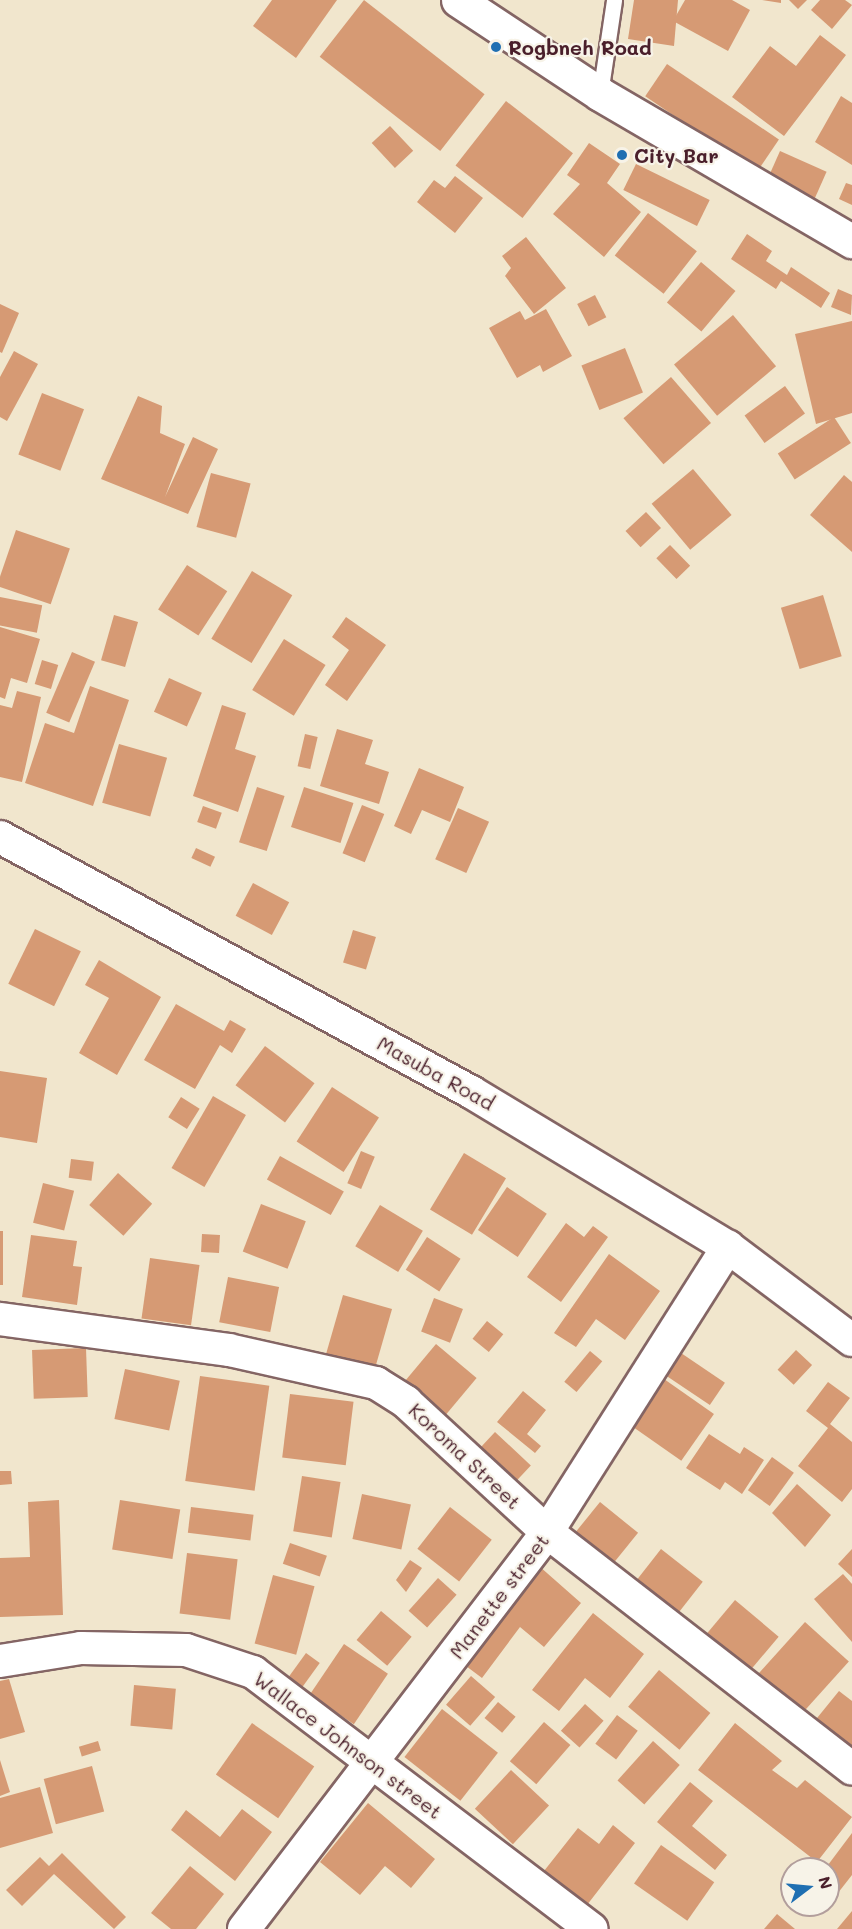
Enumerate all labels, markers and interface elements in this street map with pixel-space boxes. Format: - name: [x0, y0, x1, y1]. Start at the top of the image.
- place label: Rogbneh Road: [508, 35, 652, 59]
- marker: Rogbneh Road: [489, 40, 503, 54]
- place label: City Bar: [634, 143, 719, 167]
- marker: City Bar: [615, 148, 629, 162]
- street label: Masuba Road: [373, 1031, 499, 1115]
- street label: Koroma Street: [404, 1398, 526, 1514]
- street label: Manette street: [444, 1529, 554, 1663]
- street label: Wallace Johnson street: [249, 1666, 447, 1824]
- north arrow: [780, 1857, 840, 1917]
- text: N: [814, 1874, 838, 1891]

